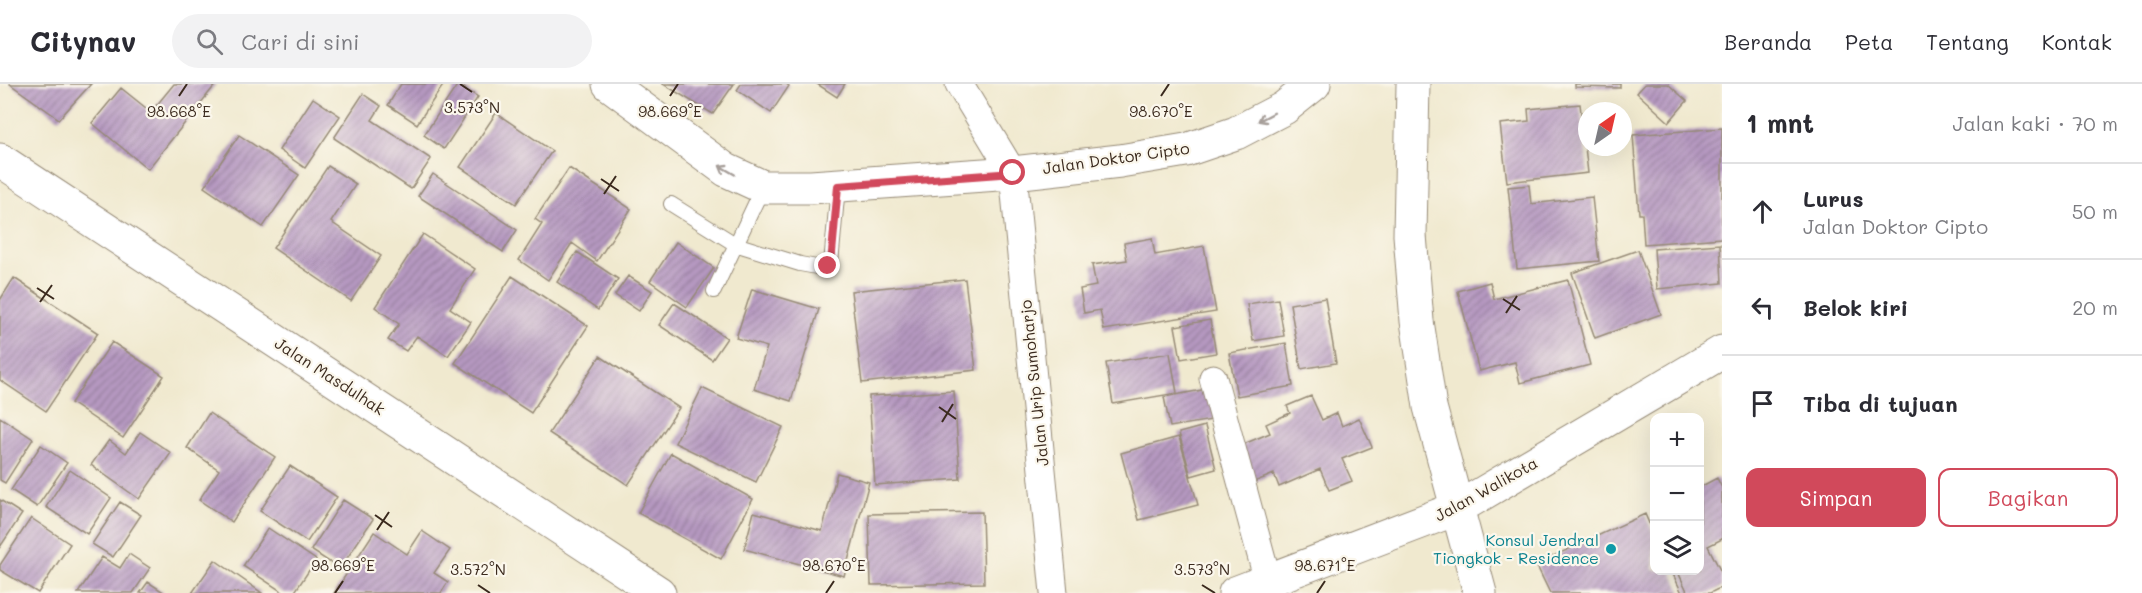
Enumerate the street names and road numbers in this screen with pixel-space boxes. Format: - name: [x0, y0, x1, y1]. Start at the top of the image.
- street label: Jalan Doktor Cipto: [1041, 137, 1191, 178]
- street label: Jalan Urip Sumoharjo: [1014, 299, 1053, 467]
- street label: Jalan Masdulhak: [271, 332, 390, 419]
- street label: Jalan Walikota: [1431, 452, 1541, 526]

